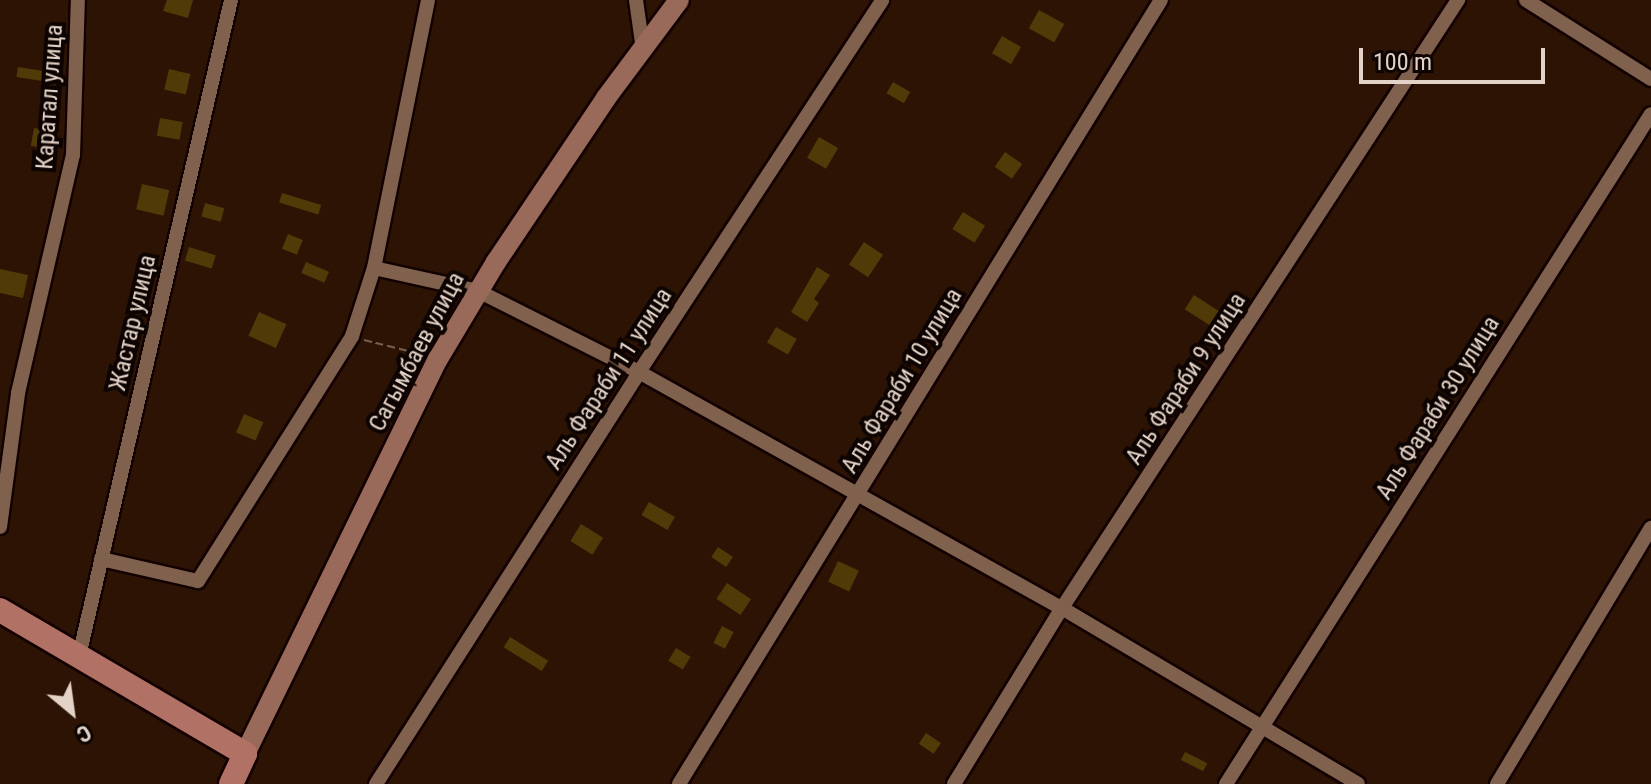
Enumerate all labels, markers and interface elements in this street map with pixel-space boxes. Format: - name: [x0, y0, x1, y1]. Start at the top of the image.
- street label: Каратал улица: [31, 23, 69, 171]
- scale bar: [1363, 32, 1549, 82]
- text: 100 m: [1373, 48, 1432, 76]
- street label: Жастар улица: [103, 252, 163, 394]
- street label: Сагымбаев улица: [363, 268, 471, 436]
- street label: Аль Фараби 11 улица: [540, 283, 678, 475]
- street label: Аль Фараби 10 улица: [835, 283, 969, 479]
- street label: Аль Фараби 9 улица: [1120, 288, 1252, 470]
- street label: Аль Фараби 30 улица: [1370, 311, 1506, 505]
- north arrow: [32, 672, 112, 752]
- text: С: [72, 719, 95, 747]

